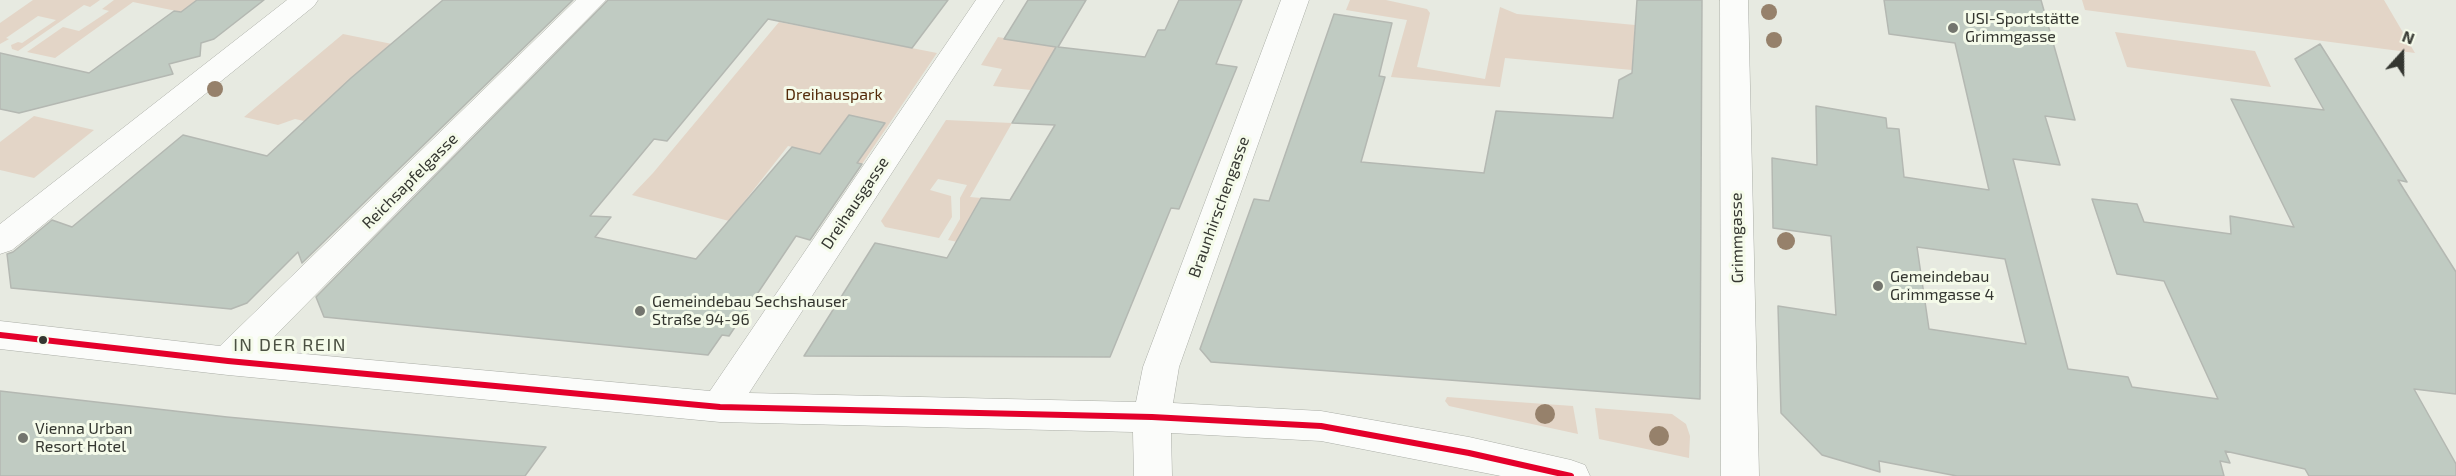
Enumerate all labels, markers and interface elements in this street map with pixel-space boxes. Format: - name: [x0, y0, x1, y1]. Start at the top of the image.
- place label: USI-Sportstätte Grimmgasse: [1965, 9, 2079, 47]
- marker: USI-Sportstätte Grimmgasse: [1946, 21, 1960, 35]
- north arrow: [2372, 24, 2432, 84]
- text: N: [2400, 26, 2417, 48]
- park label: Dreihauspark: [785, 85, 883, 105]
- street label: Reichsapfelgasse: [358, 129, 462, 233]
- street label: Braunhirschengasse: [1185, 134, 1253, 280]
- street label: Dreihausgasse: [817, 153, 893, 253]
- street label: Grimmgasse: [1727, 192, 1747, 284]
- place label: Gemeindebau Grimmgasse 4: [1890, 267, 1994, 305]
- marker: Gemeindebau Grimmgasse 4: [1871, 279, 1885, 293]
- place label: Gemeindebau Sechshauser Straße 94-96: [652, 292, 848, 330]
- marker: Gemeindebau Sechshauser Straße 94-96: [633, 304, 647, 318]
- unlabelled marker: [37, 334, 49, 346]
- district label: IN DER REIN: [233, 334, 347, 356]
- place label: Vienna Urban Resort Hotel: [35, 419, 133, 457]
- marker: Vienna Urban Resort Hotel: [16, 431, 30, 445]

